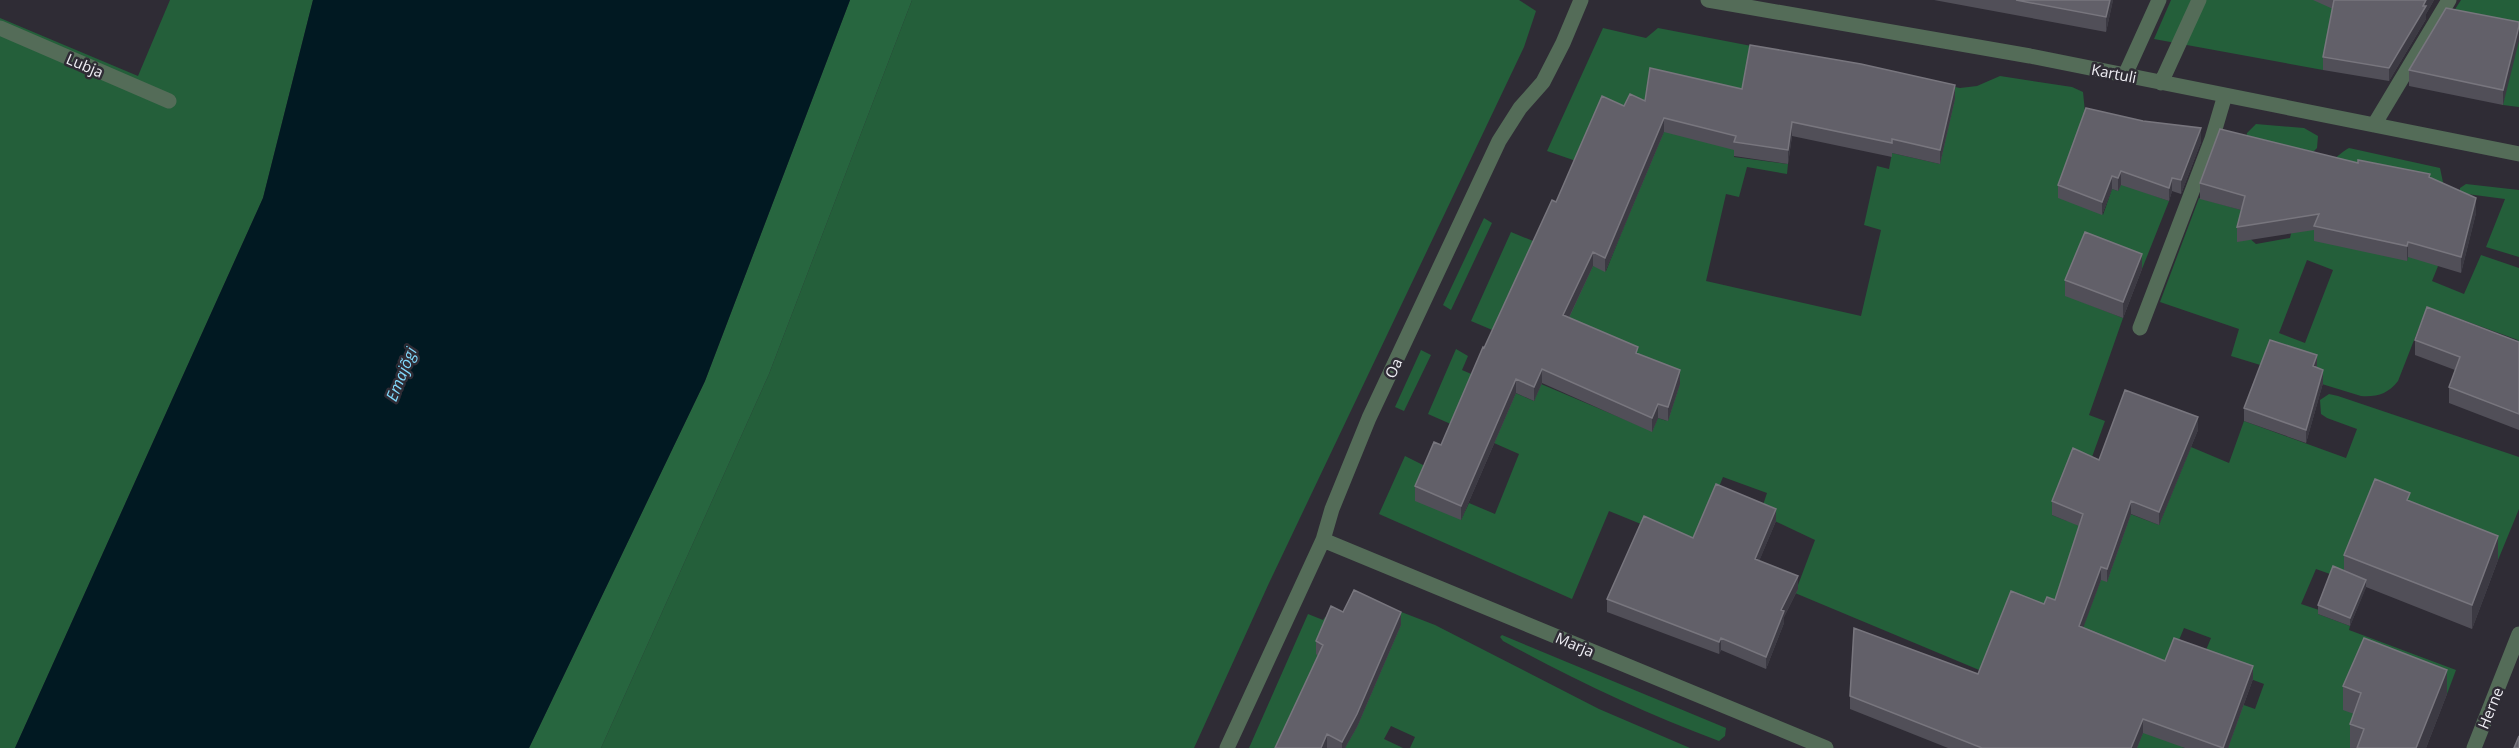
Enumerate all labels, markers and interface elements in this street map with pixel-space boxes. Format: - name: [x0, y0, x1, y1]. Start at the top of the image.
- street label: Lubja: [63, 48, 107, 82]
- street label: Kartuli: [2090, 59, 2138, 87]
- water label: Emajõgi: [380, 343, 422, 404]
- street label: Oa: [1380, 355, 1406, 381]
- street label: Marja: [1553, 627, 1597, 661]
- street label: Herne: [2473, 684, 2507, 732]

